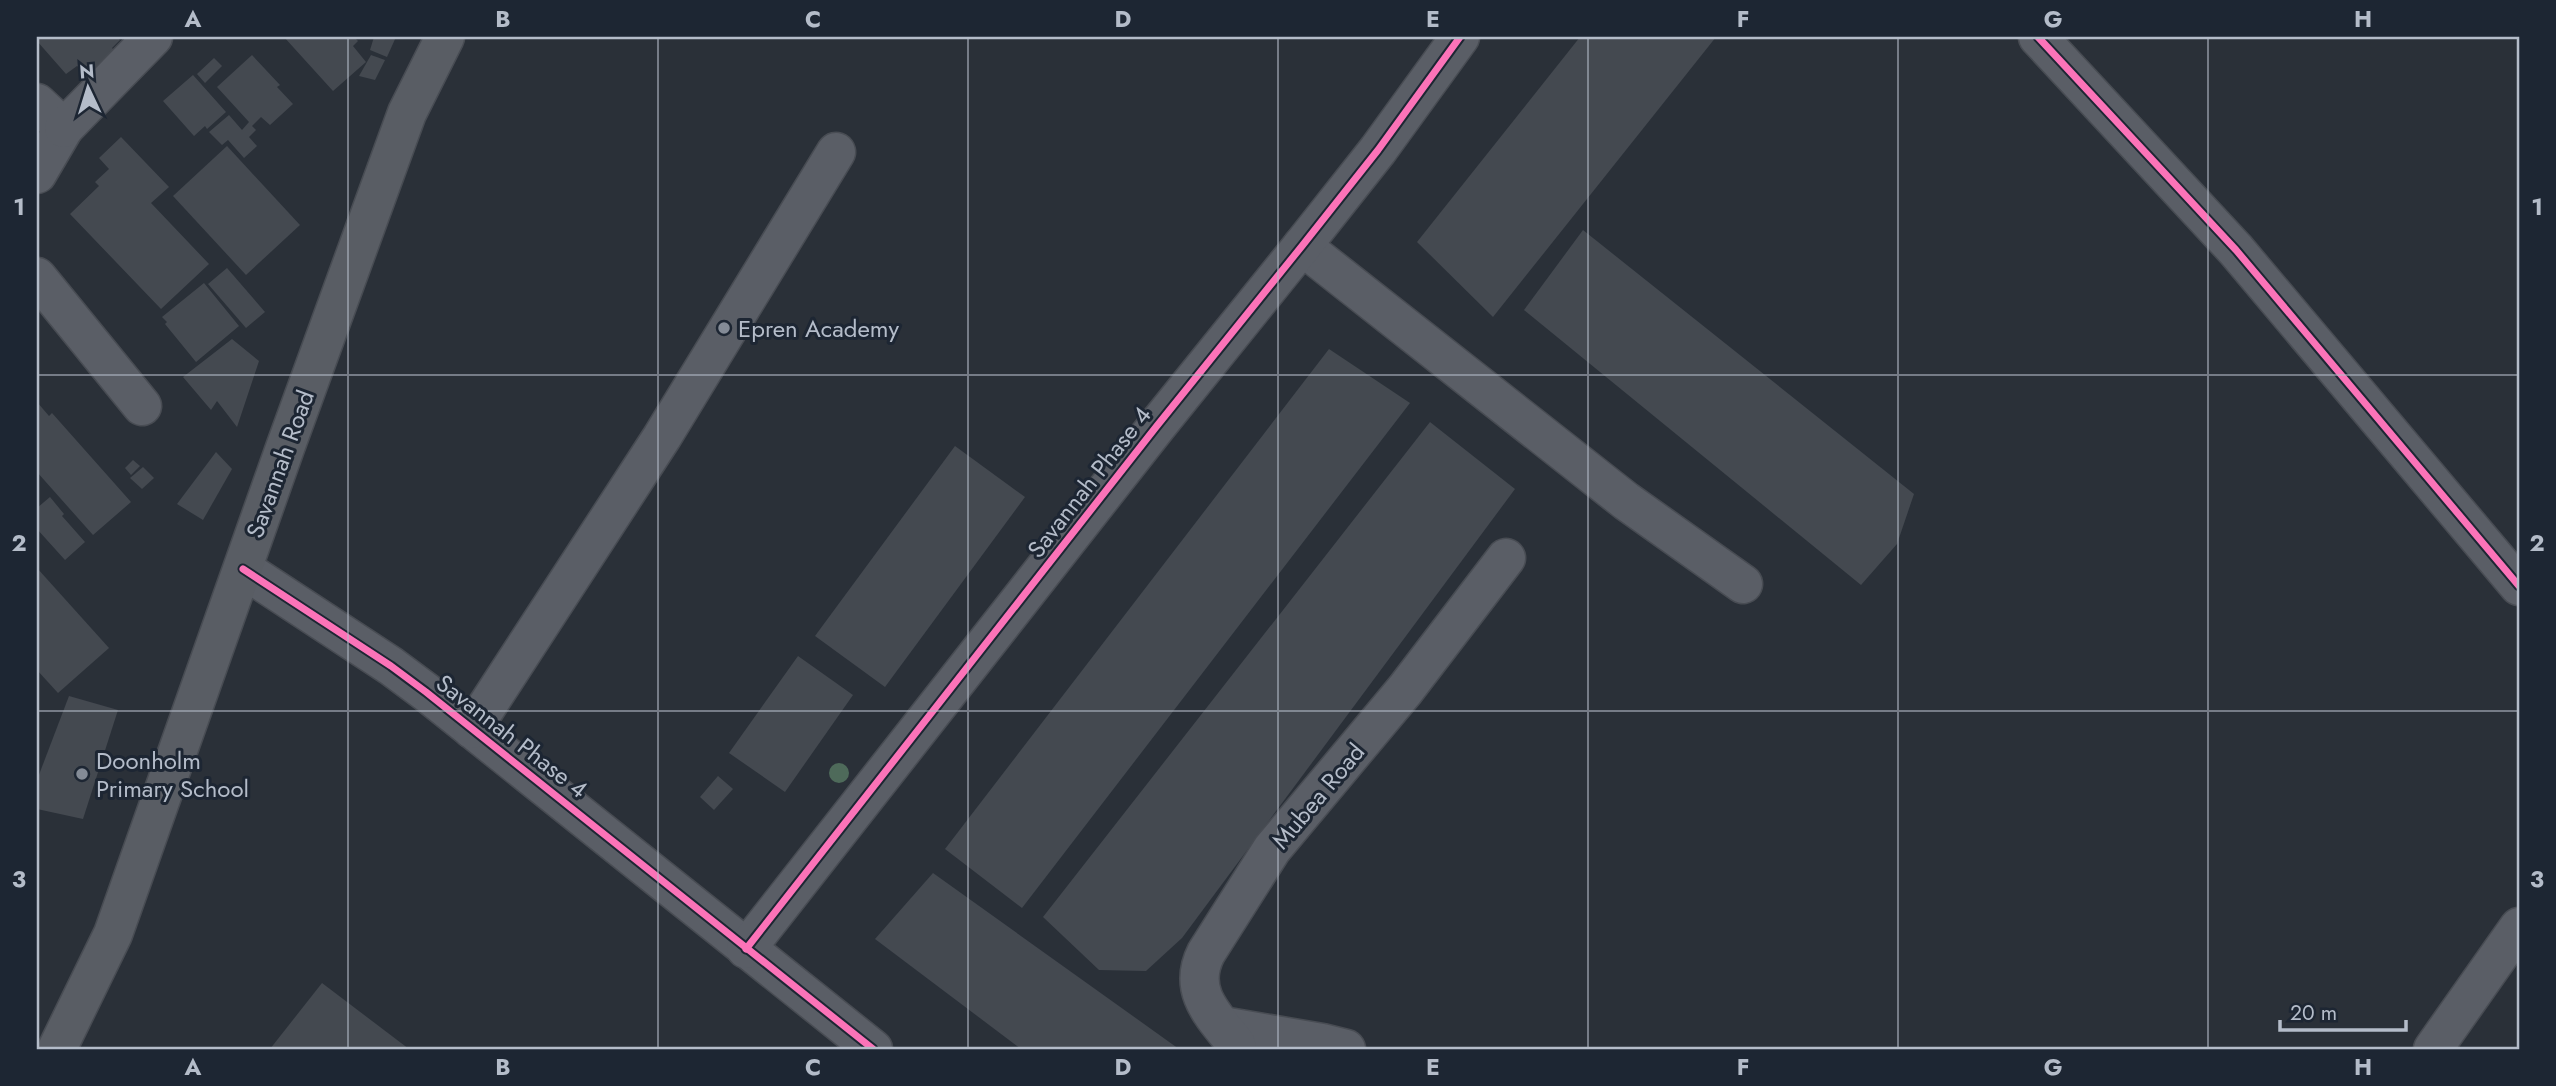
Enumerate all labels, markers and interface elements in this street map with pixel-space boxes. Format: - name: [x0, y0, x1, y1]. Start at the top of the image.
- text: A: [184, 2, 202, 36]
- text: B: [495, 2, 511, 36]
- text: C: [805, 2, 821, 36]
- text: D: [1115, 2, 1132, 36]
- text: E: [1426, 2, 1440, 36]
- text: F: [1737, 2, 1749, 36]
- text: G: [2044, 2, 2062, 36]
- text: H: [2354, 2, 2372, 36]
- north arrow: [52, 52, 122, 122]
- text: N: [78, 58, 95, 86]
- text: 1: [13, 190, 25, 224]
- text: 1: [2531, 190, 2543, 224]
- place label: Epren Academy: [738, 311, 899, 346]
- marker: Epren Academy: [716, 320, 732, 336]
- street label: Savannah Road: [237, 385, 323, 543]
- street label: Savannah Phase 4: [1019, 399, 1159, 565]
- text: 2: [11, 526, 27, 560]
- text: 2: [2529, 526, 2545, 560]
- street label: Savannah Phase 4: [429, 666, 595, 806]
- street label: Mubea Road: [1263, 735, 1373, 857]
- place label: Doonholm Primary School: [96, 743, 249, 806]
- marker: Doonholm Primary School: [74, 766, 90, 782]
- text: 3: [12, 862, 26, 896]
- text: 3: [2530, 862, 2544, 896]
- scale bar: [2280, 988, 2406, 1032]
- text: 20 m: [2290, 998, 2337, 1028]
- text: A: [184, 1050, 202, 1084]
- text: B: [495, 1050, 511, 1084]
- text: C: [805, 1050, 821, 1084]
- text: D: [1115, 1050, 1132, 1084]
- text: E: [1426, 1050, 1440, 1084]
- text: F: [1737, 1050, 1749, 1084]
- text: G: [2044, 1050, 2062, 1084]
- text: H: [2354, 1050, 2372, 1084]

